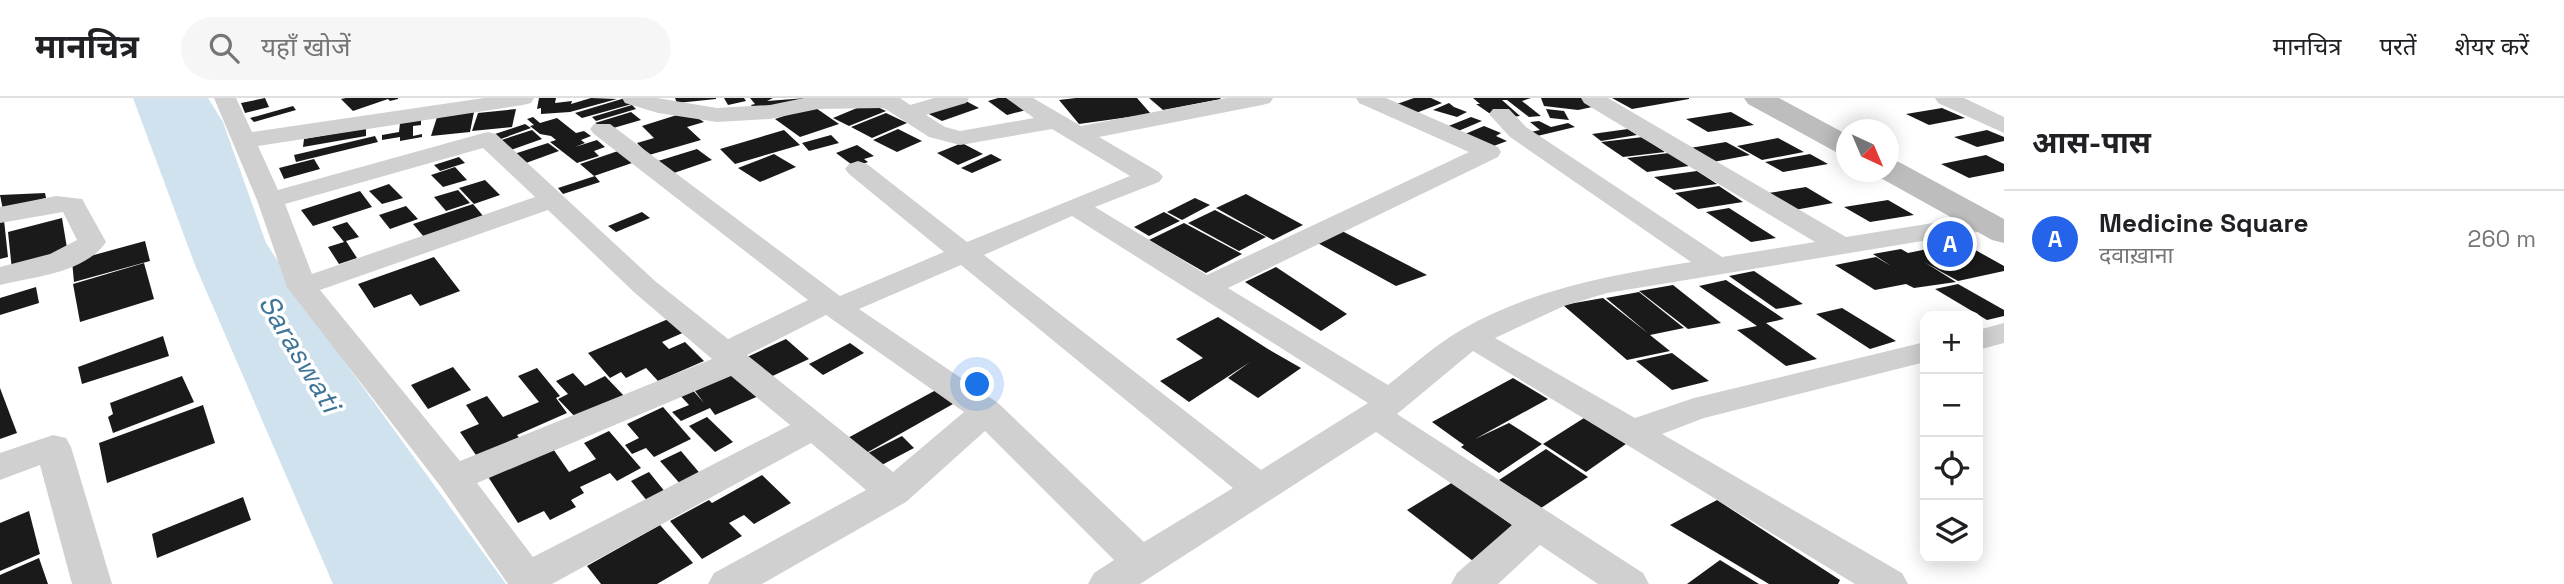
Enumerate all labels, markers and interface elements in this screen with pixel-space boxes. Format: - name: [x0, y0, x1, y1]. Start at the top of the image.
- search box: [181, 17, 671, 80]
- text: मानचित्र: [35, 26, 139, 68]
- icon: search: [205, 29, 243, 67]
- text: यहाँ खोजें: [261, 30, 351, 64]
- text: मानचित्र: [2273, 31, 2341, 62]
- text: परतें: [2379, 31, 2417, 62]
- text: शेयर करें: [2455, 31, 2529, 62]
- north arrow: [1836, 119, 1899, 182]
- text: आस-पास: [2032, 123, 2151, 162]
- text: Medicine Square: [2099, 206, 2308, 240]
- pin: A: [1927, 218, 1973, 270]
- text: A: [2048, 224, 2062, 254]
- text: 260 m: [2468, 224, 2536, 254]
- text: दवाख़ाना: [2099, 240, 2173, 270]
- water label: Saraswati: [251, 288, 351, 421]
- map controls: [1920, 311, 1983, 563]
- button: +: [1920, 311, 1983, 374]
- your location: [960, 367, 994, 401]
- button: −: [1920, 374, 1983, 437]
- button: locate: [1920, 437, 1983, 500]
- button: layers: [1920, 500, 1983, 563]

